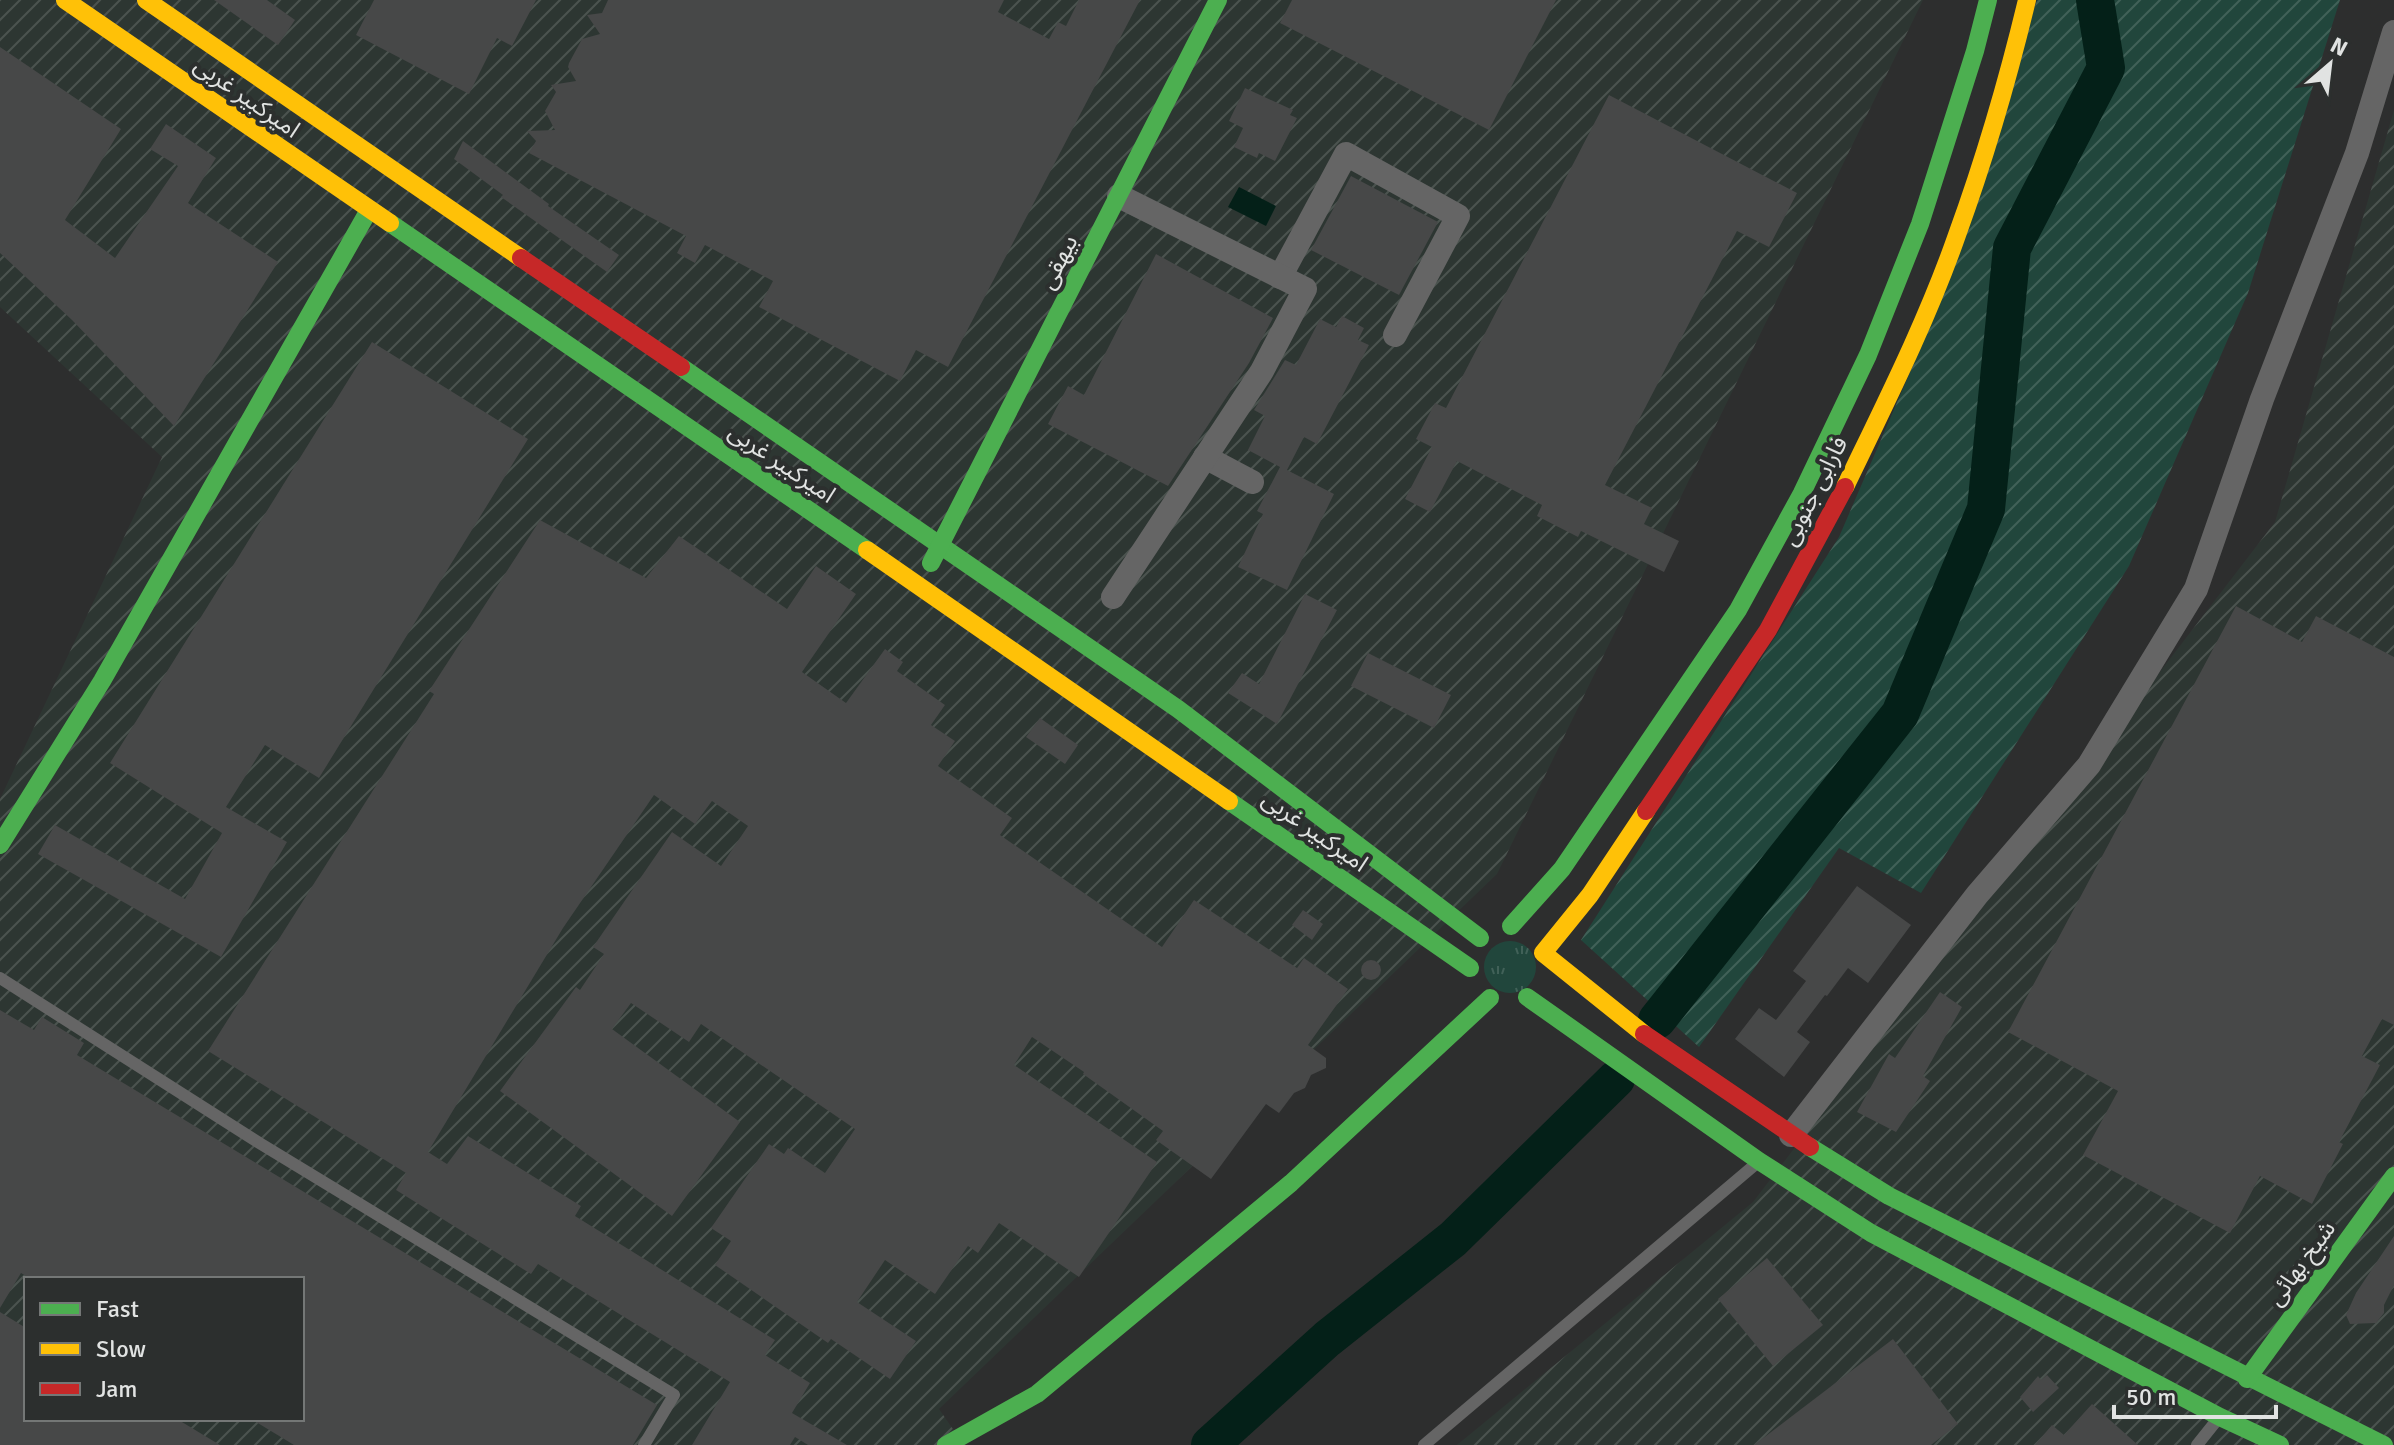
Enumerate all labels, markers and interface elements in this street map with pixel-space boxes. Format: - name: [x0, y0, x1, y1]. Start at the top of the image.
- north arrow: [2290, 24, 2370, 104]
- text: N: [2326, 31, 2352, 62]
- street label: امیرکبیر غربی: [188, 50, 306, 144]
- street label: بیهقی: [1032, 230, 1084, 294]
- street label: امیرکبیر غربی: [723, 416, 841, 510]
- street label: فارابی جنوبی: [1774, 431, 1854, 551]
- street label: امیرکبیر غربی: [1256, 784, 1374, 878]
- street label: شیخ بهائی: [2260, 1214, 2344, 1313]
- legend: [24, 1277, 304, 1421]
- text: Fast: [96, 1294, 139, 1324]
- text: Slow: [96, 1334, 146, 1364]
- scale bar: [2114, 1369, 2276, 1419]
- text: Jam: [96, 1374, 137, 1404]
- text: 50 m: [2126, 1382, 2176, 1412]

